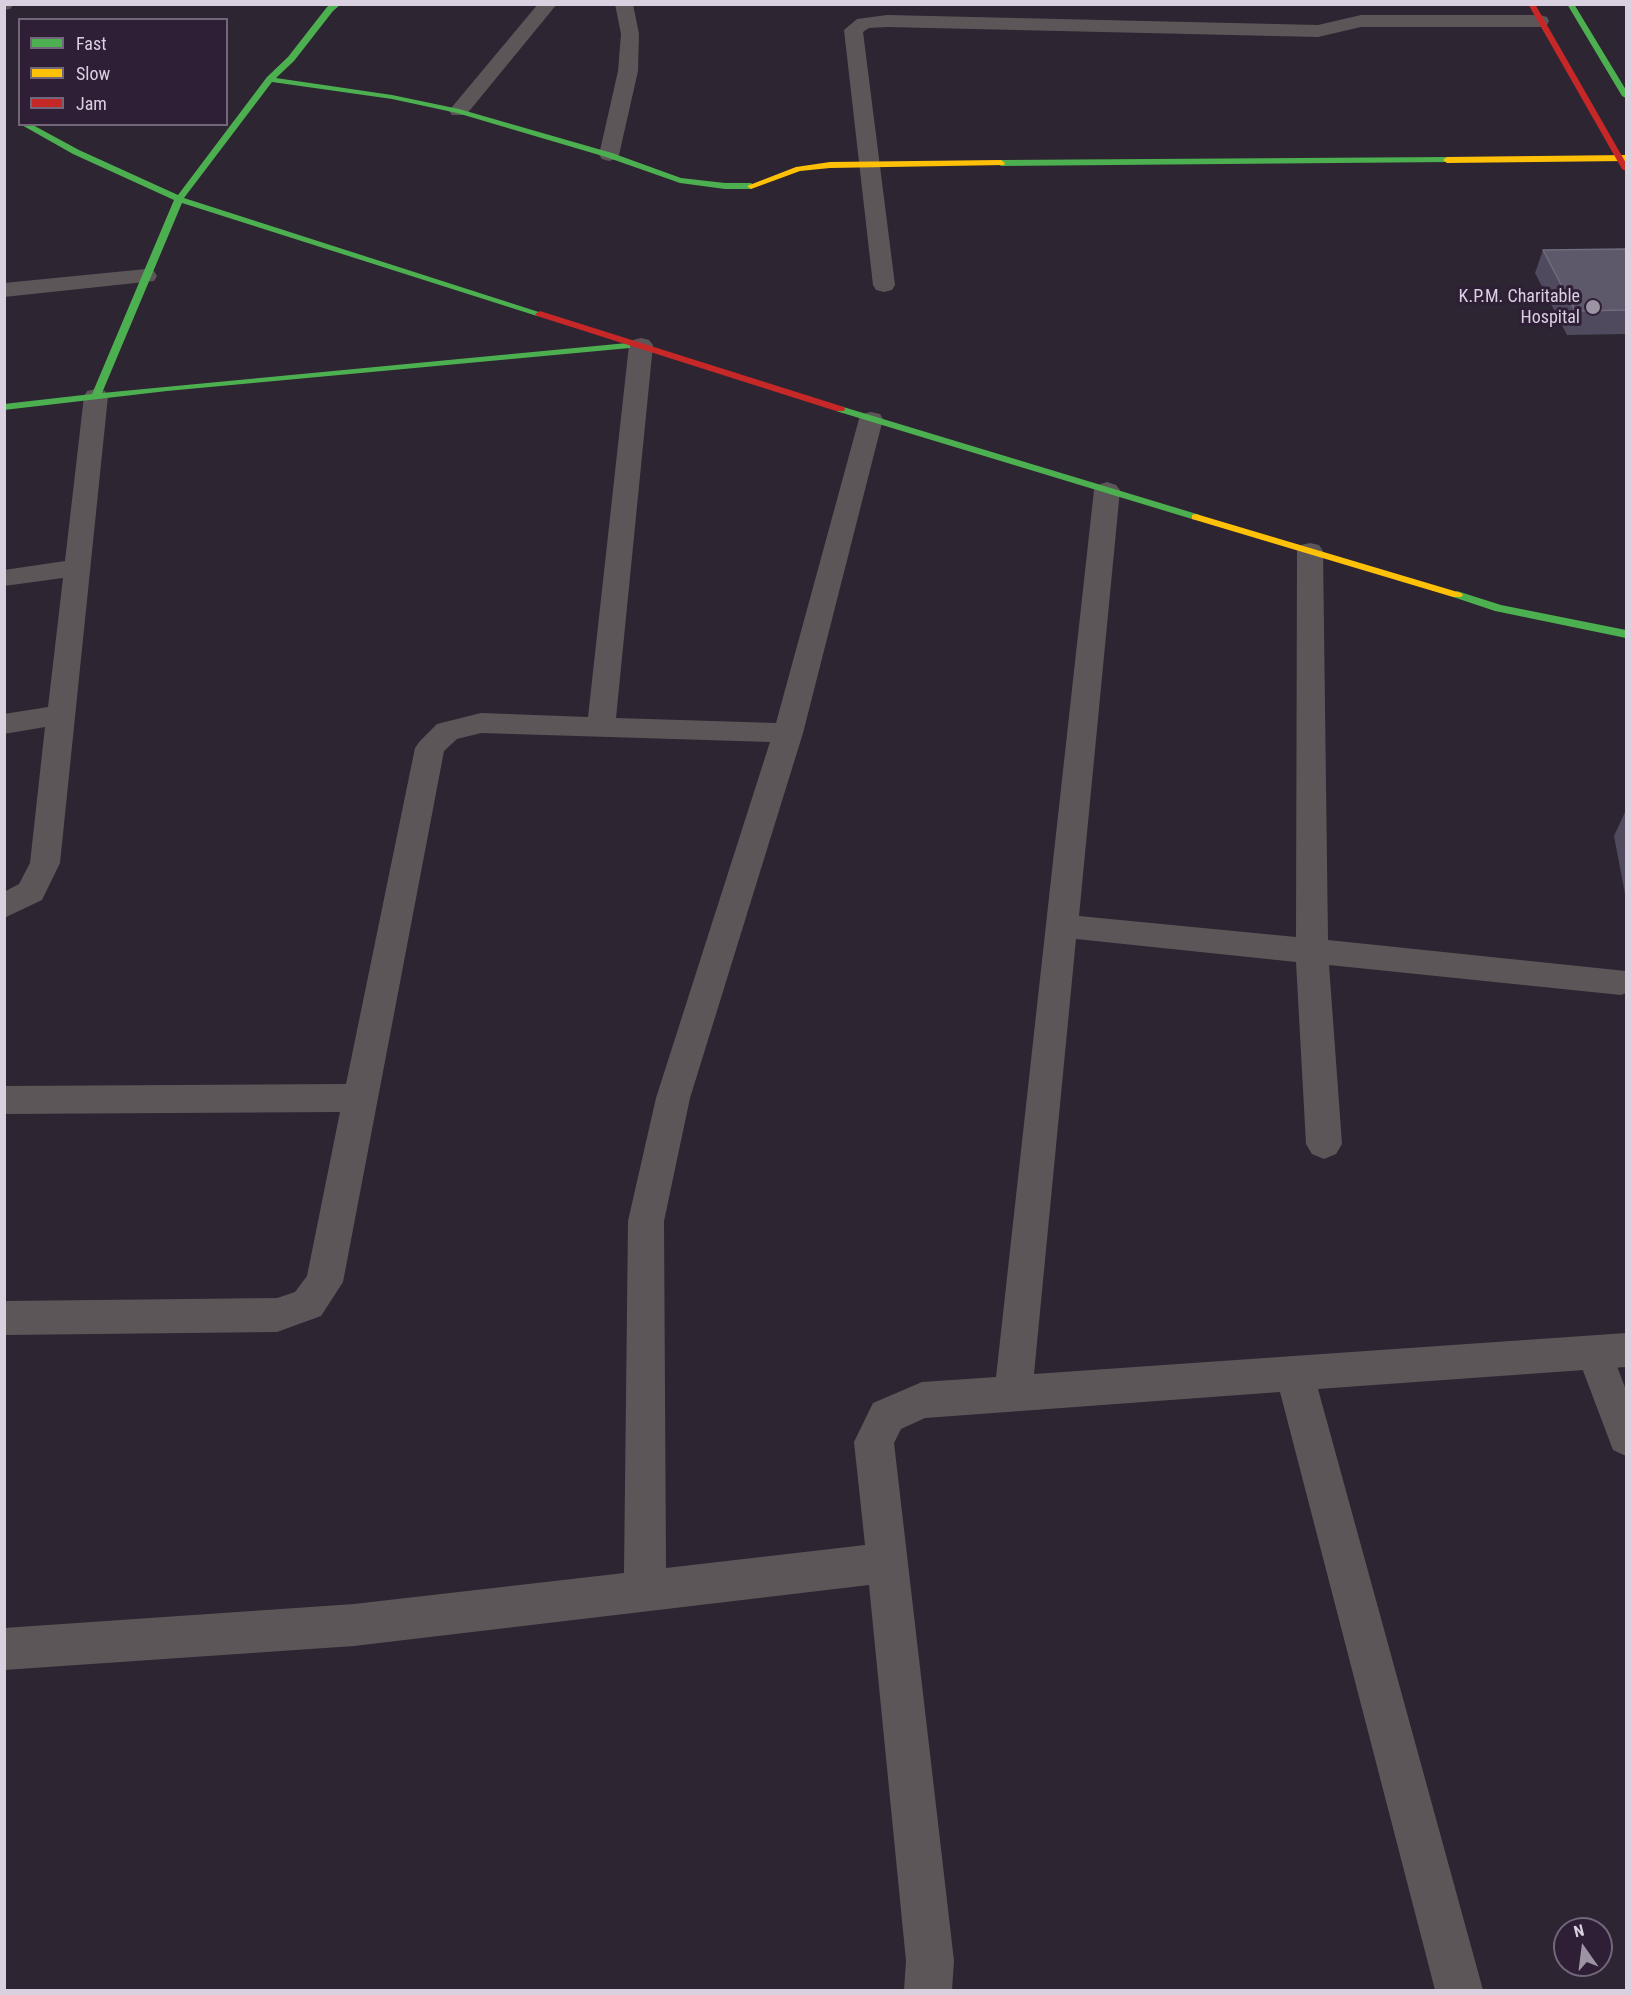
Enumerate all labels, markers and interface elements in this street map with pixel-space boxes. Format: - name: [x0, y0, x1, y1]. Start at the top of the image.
- legend: [18, 18, 228, 126]
- text: Fast: [76, 33, 107, 54]
- text: Slow: [76, 63, 110, 84]
- text: Jam: [76, 93, 107, 114]
- place label: K.P.M. Charitable Hospital: [1459, 286, 1580, 328]
- marker: K.P.M. Charitable Hospital: [1584, 298, 1602, 316]
- north arrow: [1553, 1917, 1613, 1977]
- text: N: [1572, 1921, 1586, 1941]

